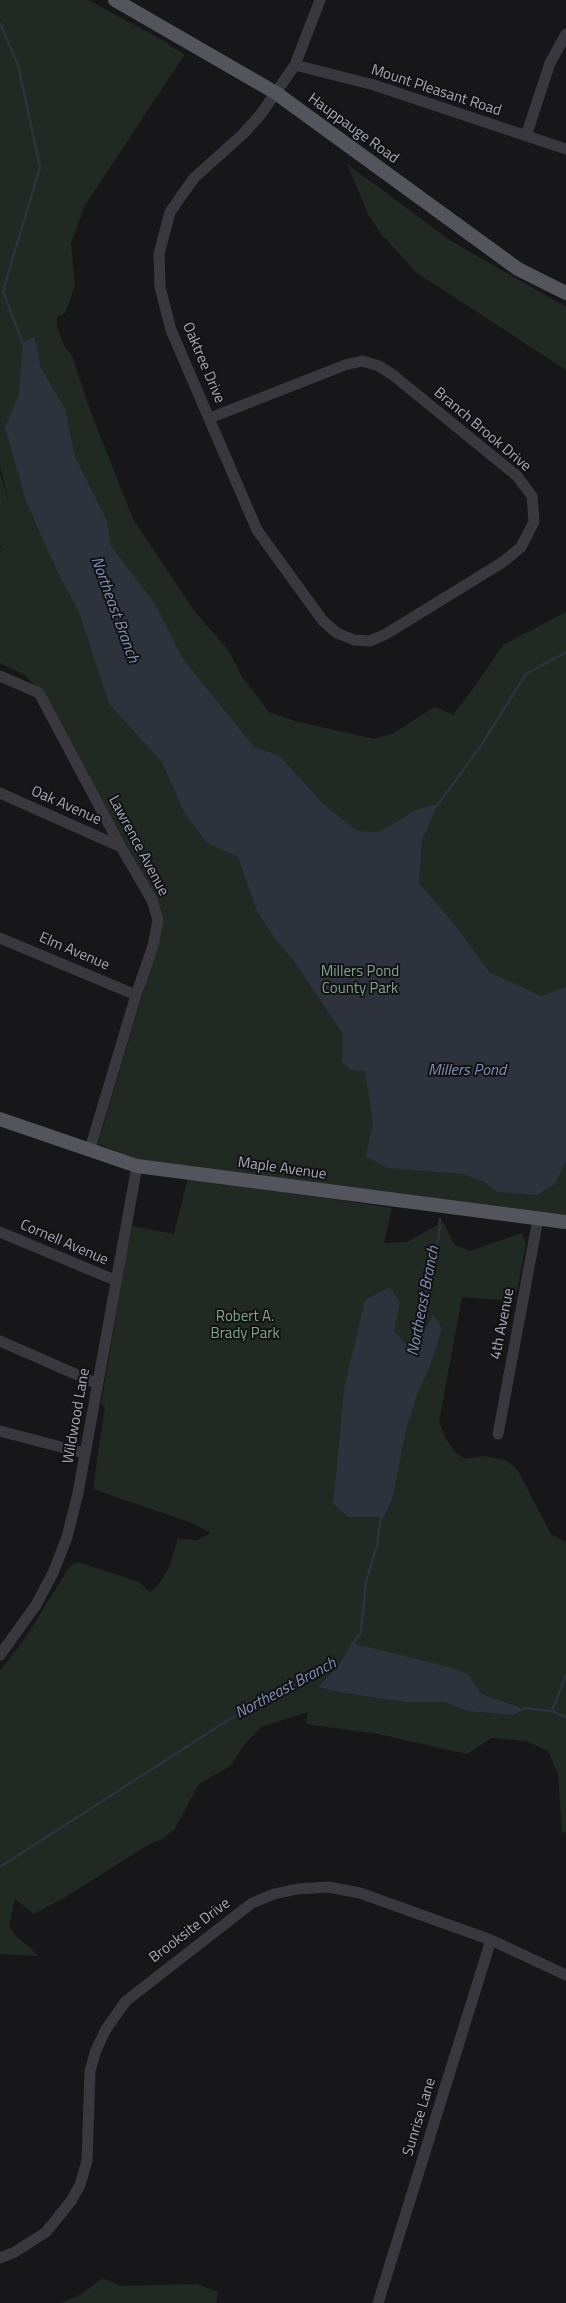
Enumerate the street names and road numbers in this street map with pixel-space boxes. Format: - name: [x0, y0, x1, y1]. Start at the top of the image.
- street label: Mount Pleasant Road: [369, 61, 503, 121]
- street label: Hauppauge Road: [304, 90, 402, 168]
- street label: Oaktree Drive: [178, 320, 228, 406]
- street label: Branch Brook Drive: [430, 384, 534, 476]
- street label: Oak Avenue: [28, 783, 104, 829]
- street label: Lawrence Avenue: [104, 793, 172, 899]
- street label: Elm Avenue: [36, 929, 112, 975]
- street label: Maple Avenue: [237, 1154, 327, 1184]
- street label: Cornell Avenue: [17, 1216, 111, 1270]
- street label: 4th Avenue: [487, 1287, 519, 1361]
- street label: Wildwood Lane: [60, 1367, 94, 1465]
- street label: Brooksite Drive: [146, 1895, 234, 1967]
- street label: Sunrise Lane: [400, 2076, 440, 2158]

